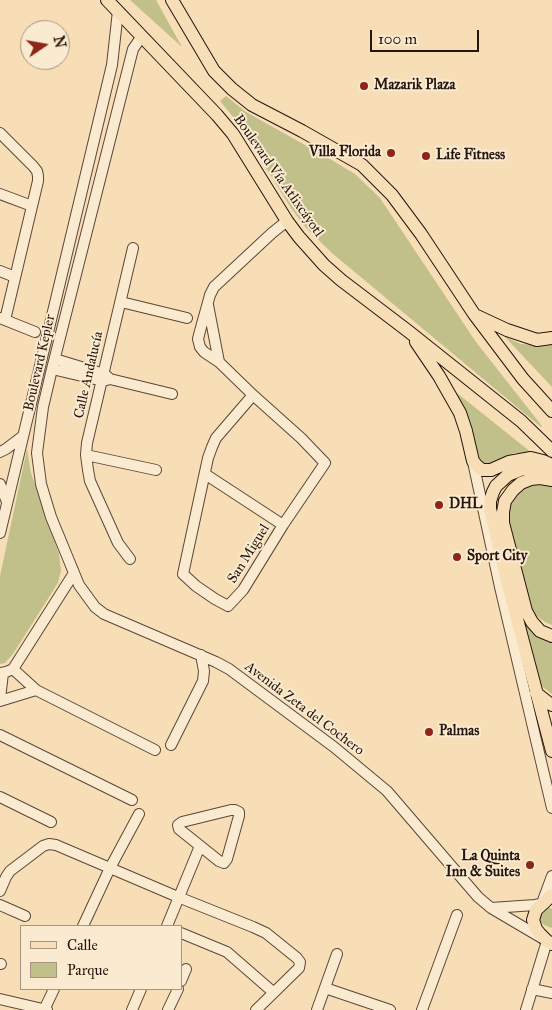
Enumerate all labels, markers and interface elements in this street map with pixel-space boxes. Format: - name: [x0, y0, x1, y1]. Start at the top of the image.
- north arrow: [20, 20, 70, 70]
- scale bar: [372, 20, 481, 52]
- text: 100 m: [378, 30, 417, 48]
- text: N: [50, 34, 69, 50]
- place label: Mazarik Plaza: [374, 78, 455, 94]
- marker: Mazarik Plaza: [358, 80, 370, 92]
- street label: Boulevard Vía Atlixcáyotl: [229, 112, 327, 240]
- place label: Villa Florida: [309, 145, 381, 161]
- marker: Villa Florida: [385, 147, 397, 159]
- place label: Life Fitness: [436, 148, 505, 164]
- marker: Life Fitness: [420, 150, 432, 162]
- street label: Boulevard Kepler: [21, 313, 59, 413]
- street label: Calle Andalucía: [71, 330, 107, 420]
- place label: DHL: [449, 497, 482, 513]
- marker: DHL: [433, 499, 445, 511]
- street label: San Miguel: [224, 521, 274, 587]
- place label: Sport City: [467, 549, 527, 565]
- marker: Sport City: [451, 551, 463, 563]
- street label: Avenida Zeta del Cochero: [241, 659, 367, 759]
- place label: Palmas: [439, 724, 479, 740]
- marker: Palmas: [423, 726, 435, 738]
- place label: La Quinta Inn & Suites: [446, 849, 520, 882]
- marker: La Quinta Inn & Suites: [524, 859, 536, 871]
- legend: [20, 925, 182, 990]
- text: Calle: [67, 936, 98, 954]
- text: Parque: [67, 961, 109, 979]

